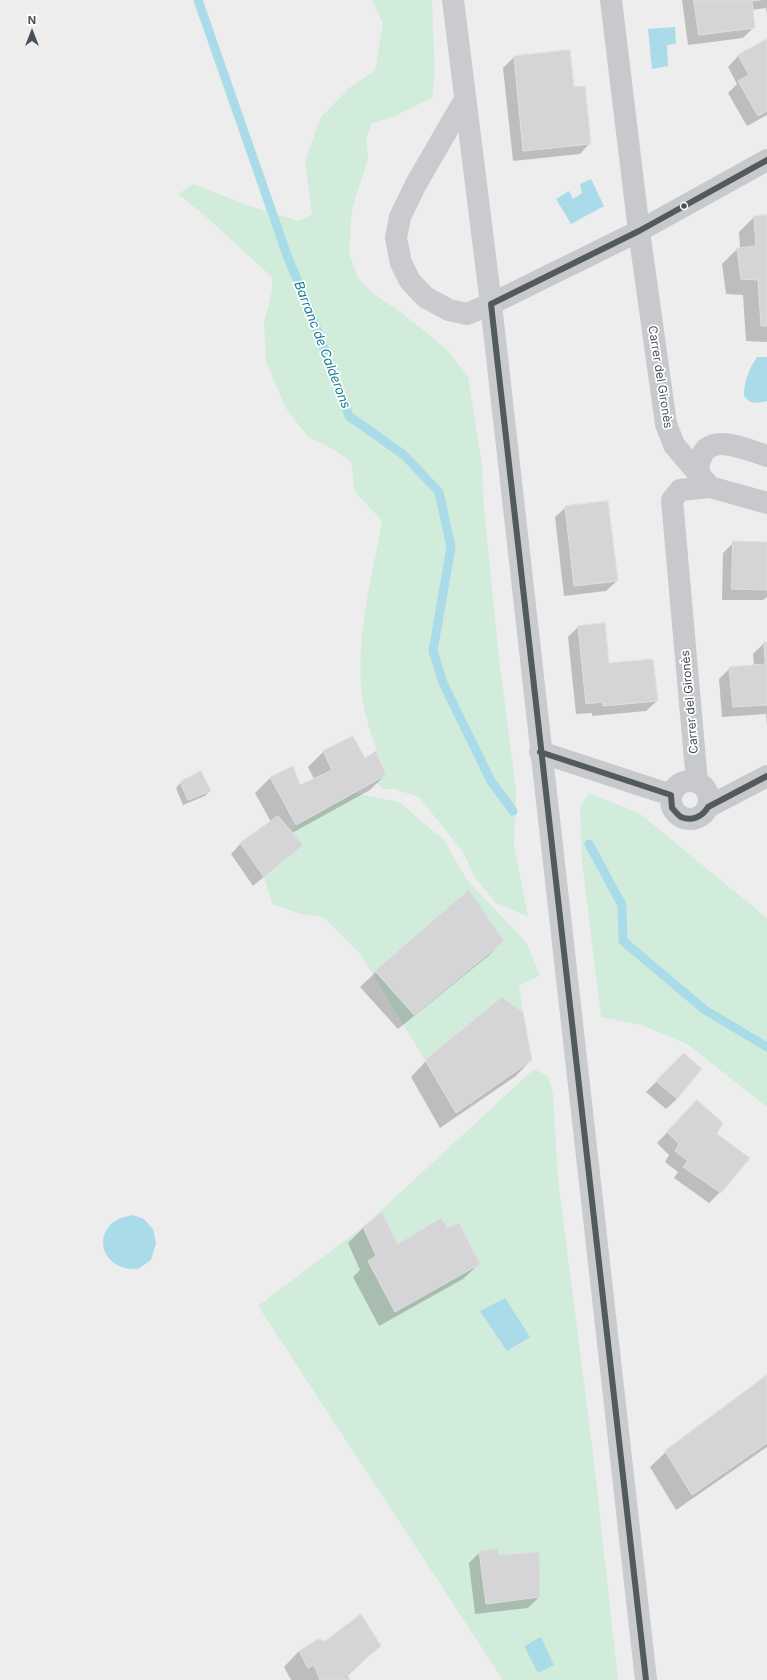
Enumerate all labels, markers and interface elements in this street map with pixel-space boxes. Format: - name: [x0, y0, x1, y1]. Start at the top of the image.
- north arrow: [12, 12, 52, 52]
- text: N: [28, 13, 36, 27]
- unlabelled marker: [679, 201, 689, 211]
- water label: Barranc de Calderons: [290, 279, 354, 411]
- street label: Carrer del Gironès: [645, 325, 675, 429]
- street label: Carrer del Gironès: [678, 650, 702, 754]

